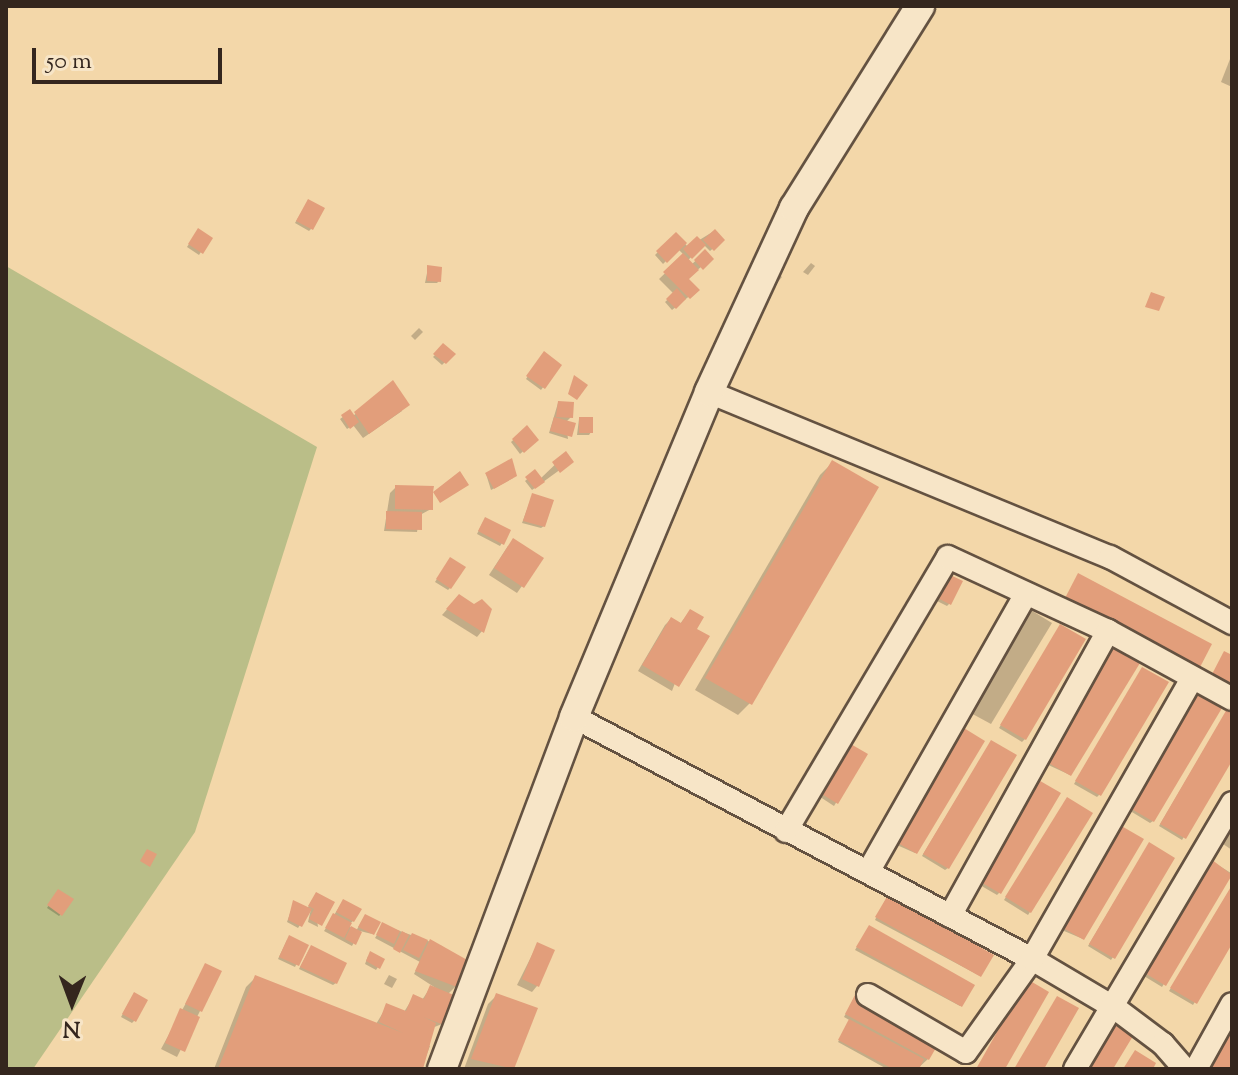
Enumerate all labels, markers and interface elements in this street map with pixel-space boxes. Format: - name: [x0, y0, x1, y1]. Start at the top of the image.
- scale bar: [36, 32, 226, 82]
- text: 50 m: [46, 45, 92, 79]
- north arrow: [32, 963, 112, 1043]
- text: N: [63, 1011, 81, 1043]

